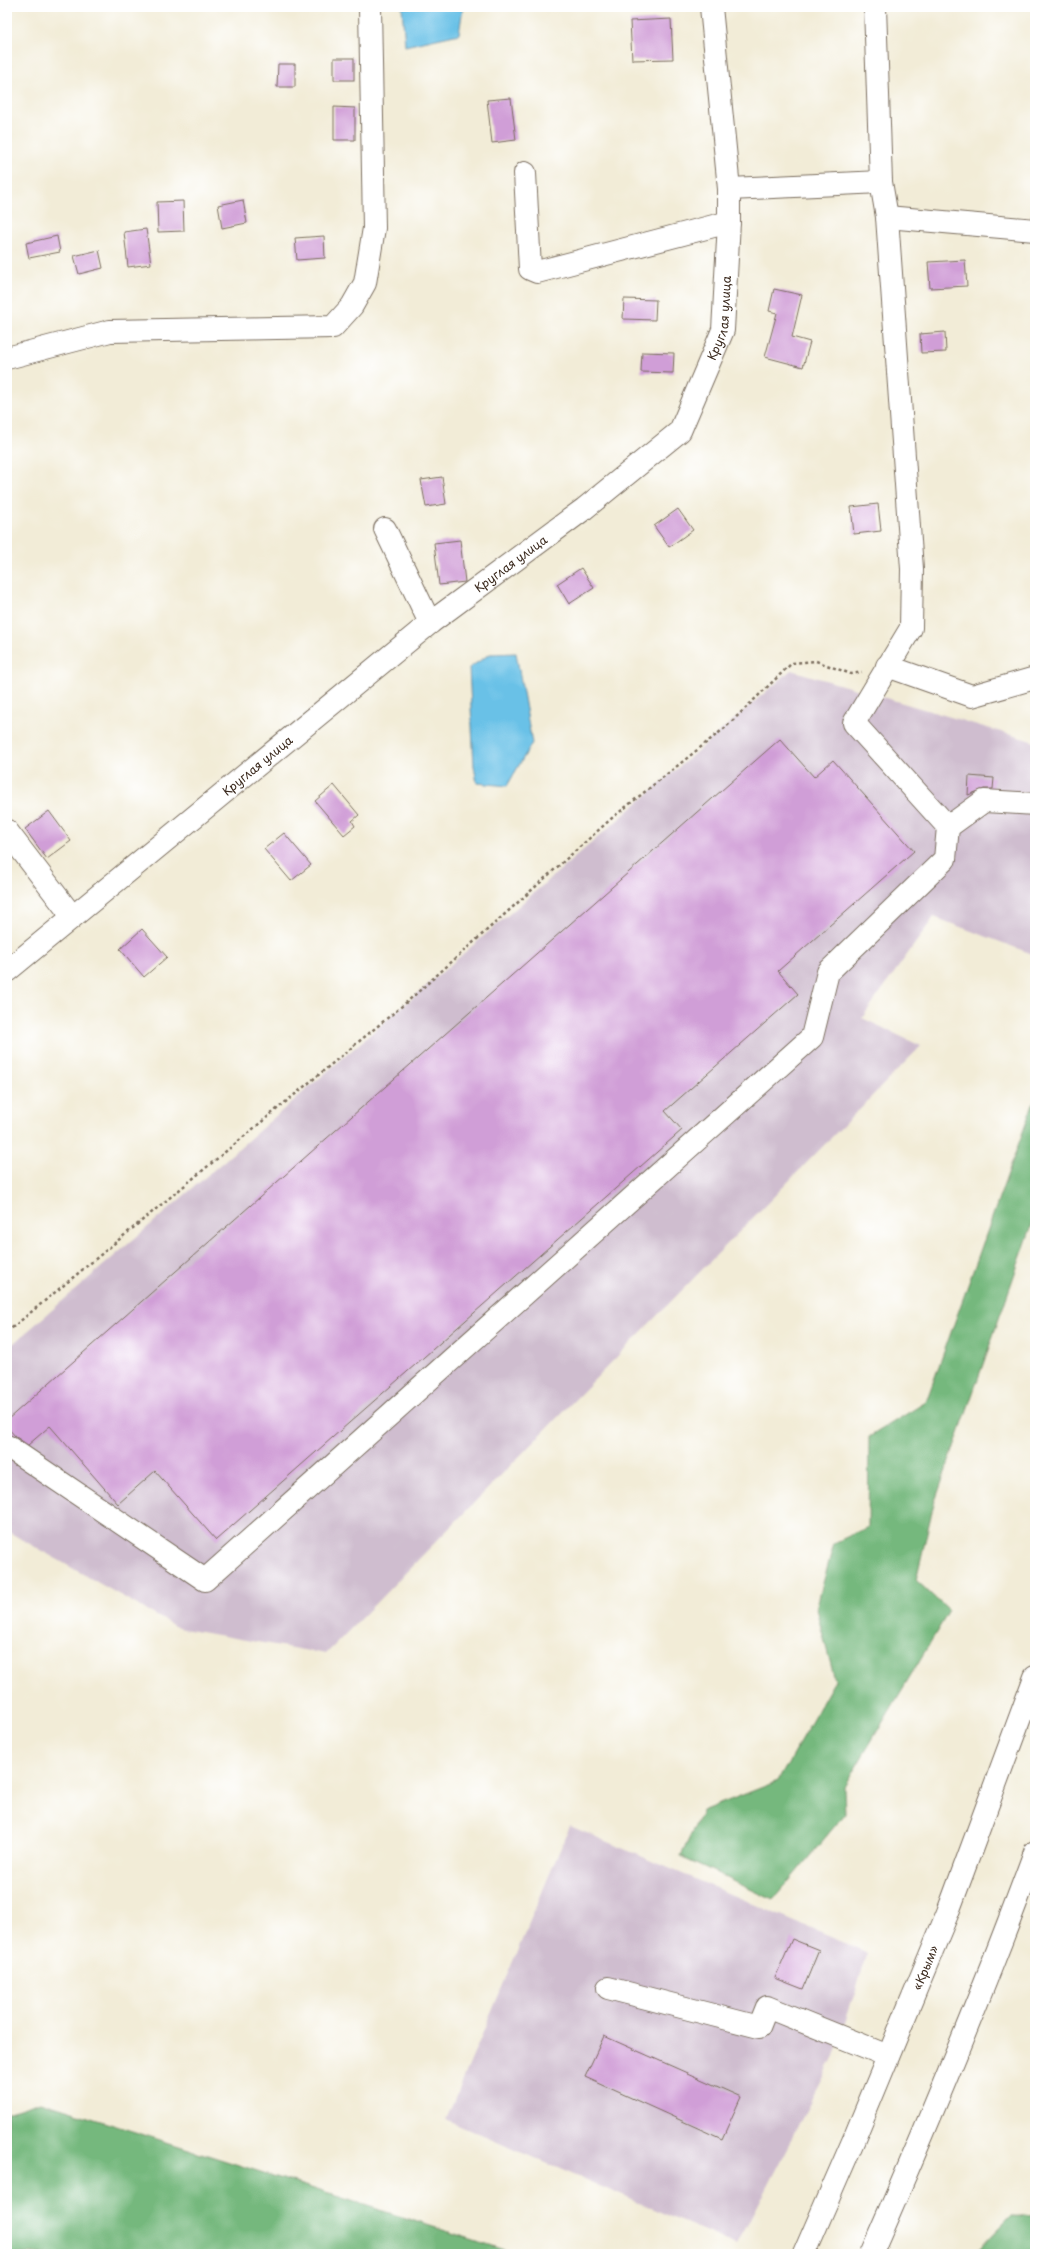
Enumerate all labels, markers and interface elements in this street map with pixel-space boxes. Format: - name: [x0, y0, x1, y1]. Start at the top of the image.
- street label: Круглая улица: [702, 275, 735, 363]
- street label: Круглая улица: [471, 530, 551, 596]
- street label: Круглая улица: [218, 731, 297, 800]
- street label: «Крым»: [908, 1942, 942, 1993]

